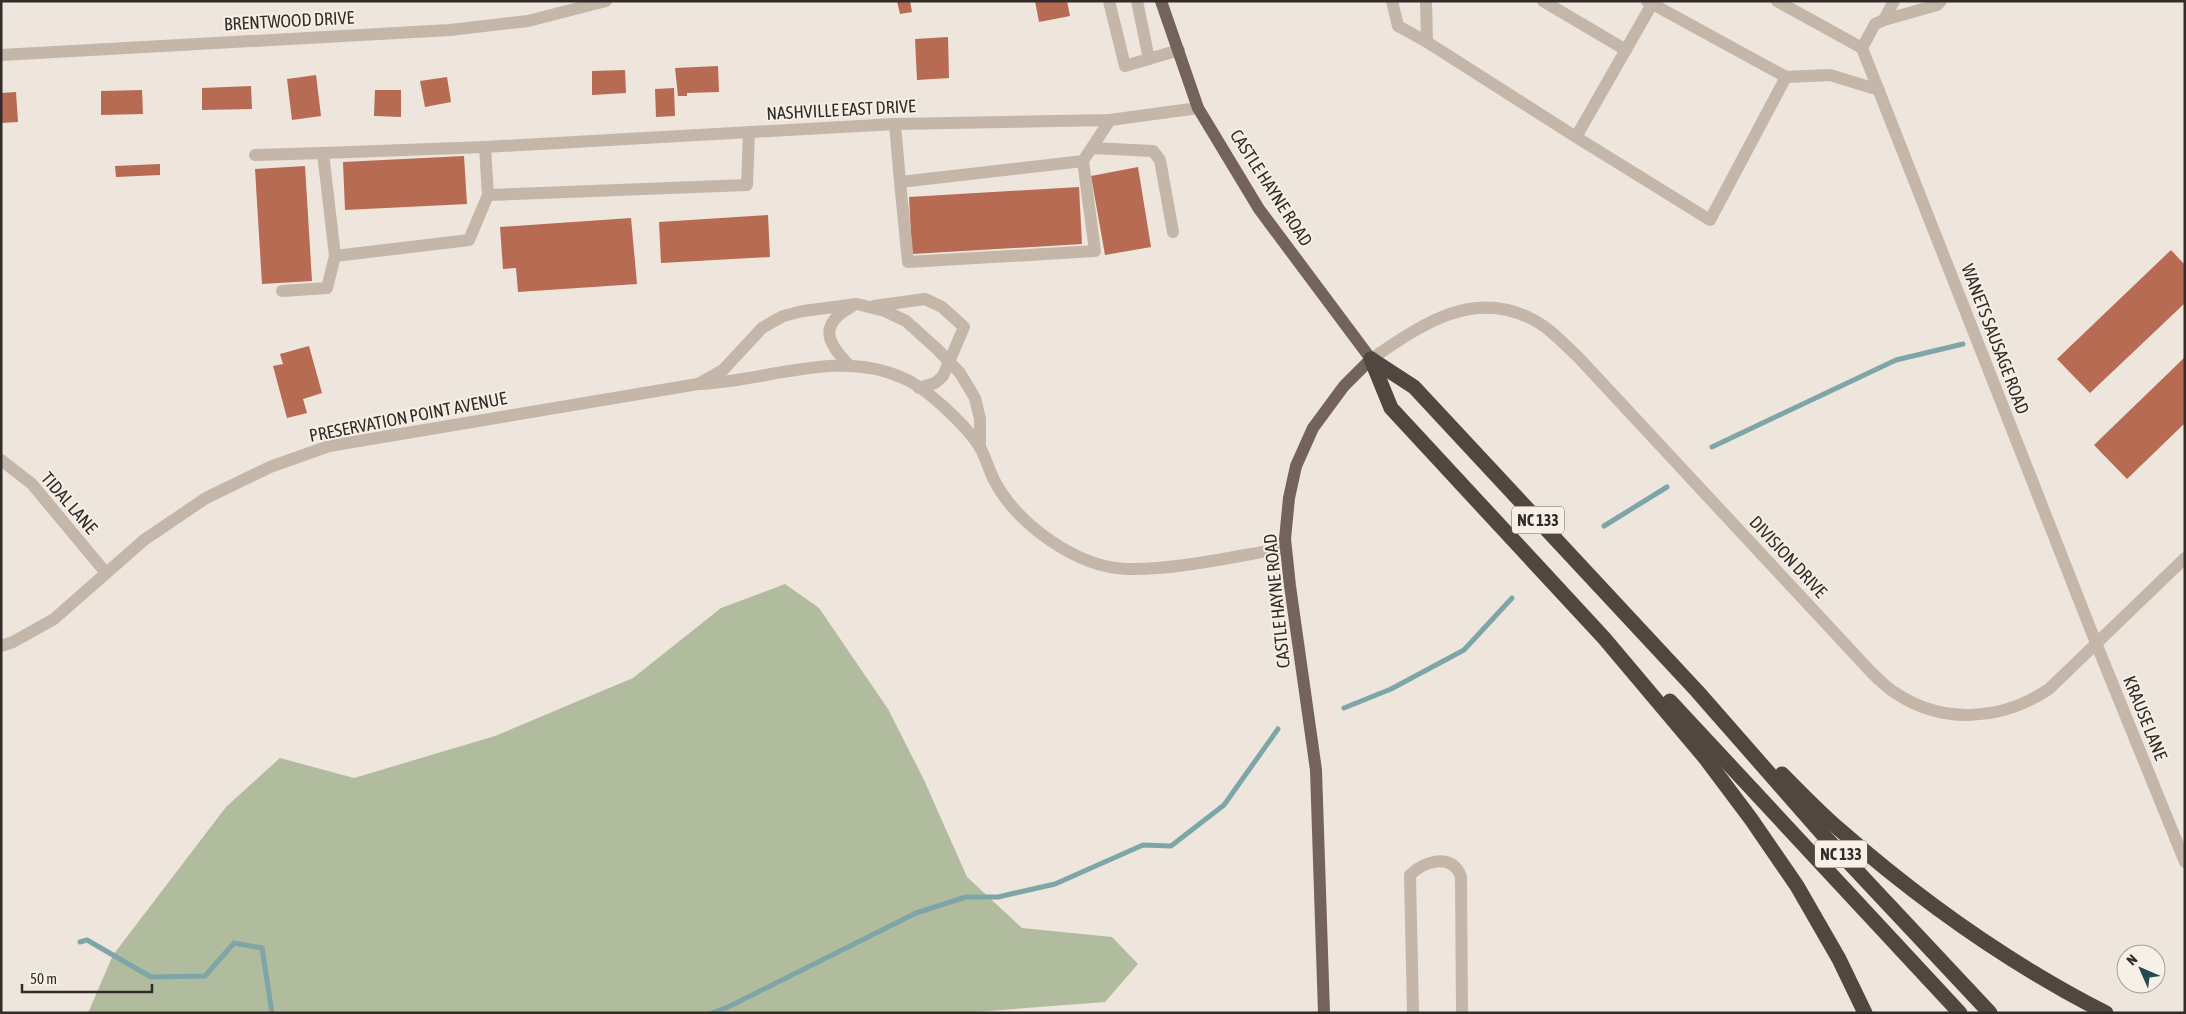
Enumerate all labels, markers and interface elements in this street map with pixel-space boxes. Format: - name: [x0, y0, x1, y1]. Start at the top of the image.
- street label: BRENTWOOD DRIVE: [223, 7, 355, 34]
- street label: NASHVILLE EAST DRIVE: [766, 95, 917, 124]
- street label: CASTLE HAYNE ROAD: [1226, 125, 1317, 250]
- street label: WANETS SAUSAGE ROAD: [1957, 261, 2034, 417]
- street label: PRESERVATION POINT AVENUE: [307, 387, 509, 446]
- street label: TIDAL LANE: [37, 468, 102, 538]
- road number: NC 133: [1512, 506, 1564, 534]
- street label: DIVISION DRIVE: [1745, 511, 1832, 602]
- street label: CASTLE HAYNE ROAD: [1259, 533, 1294, 669]
- street label: KRAUSE LANE: [2119, 673, 2172, 763]
- road number: NC 133: [1815, 841, 1867, 868]
- north arrow: [2116, 944, 2166, 994]
- text: N: [2123, 951, 2140, 968]
- scale bar: [22, 962, 152, 994]
- text: 50 m: [30, 970, 57, 987]

